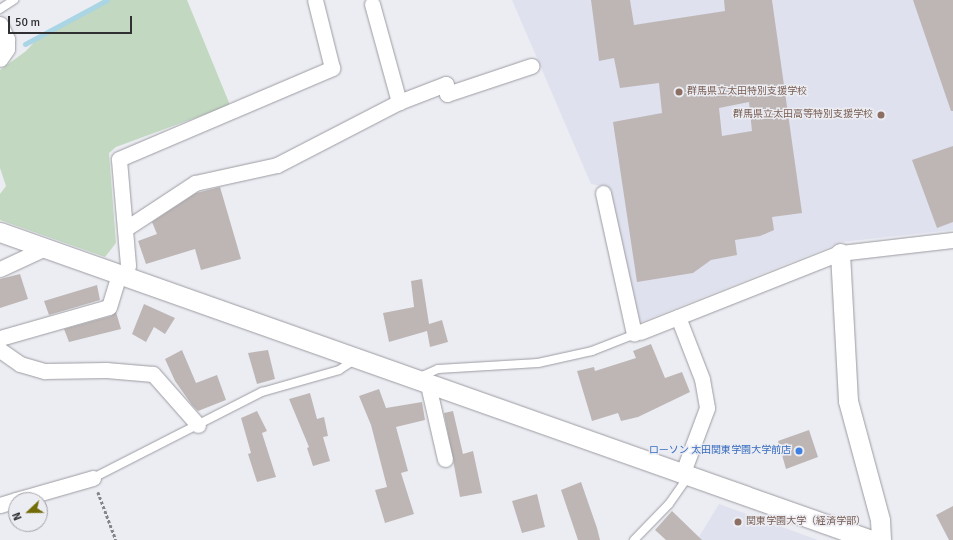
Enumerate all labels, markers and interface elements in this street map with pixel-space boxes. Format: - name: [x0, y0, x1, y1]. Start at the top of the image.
- scale bar: [10, 8, 134, 34]
- text: 50 m: [15, 15, 40, 30]
- place label: 群馬県立太田特別支援学校: [687, 86, 807, 98]
- marker: 群馬県立太田特別支援学校: [674, 87, 684, 97]
- place label: 群馬県立太田高等特別支援学校: [733, 109, 873, 121]
- marker: 群馬県立太田高等特別支援学校: [876, 110, 886, 120]
- place label: ローソン 太田関東学園大学前店: [649, 445, 791, 457]
- marker: ローソン 太田関東学園大学前店: [794, 446, 804, 456]
- north arrow: [8, 492, 48, 532]
- text: N: [10, 510, 25, 522]
- place label: 関東学園大学（経済学部）: [746, 516, 866, 528]
- marker: 関東学園大学（経済学部）: [733, 517, 743, 527]

